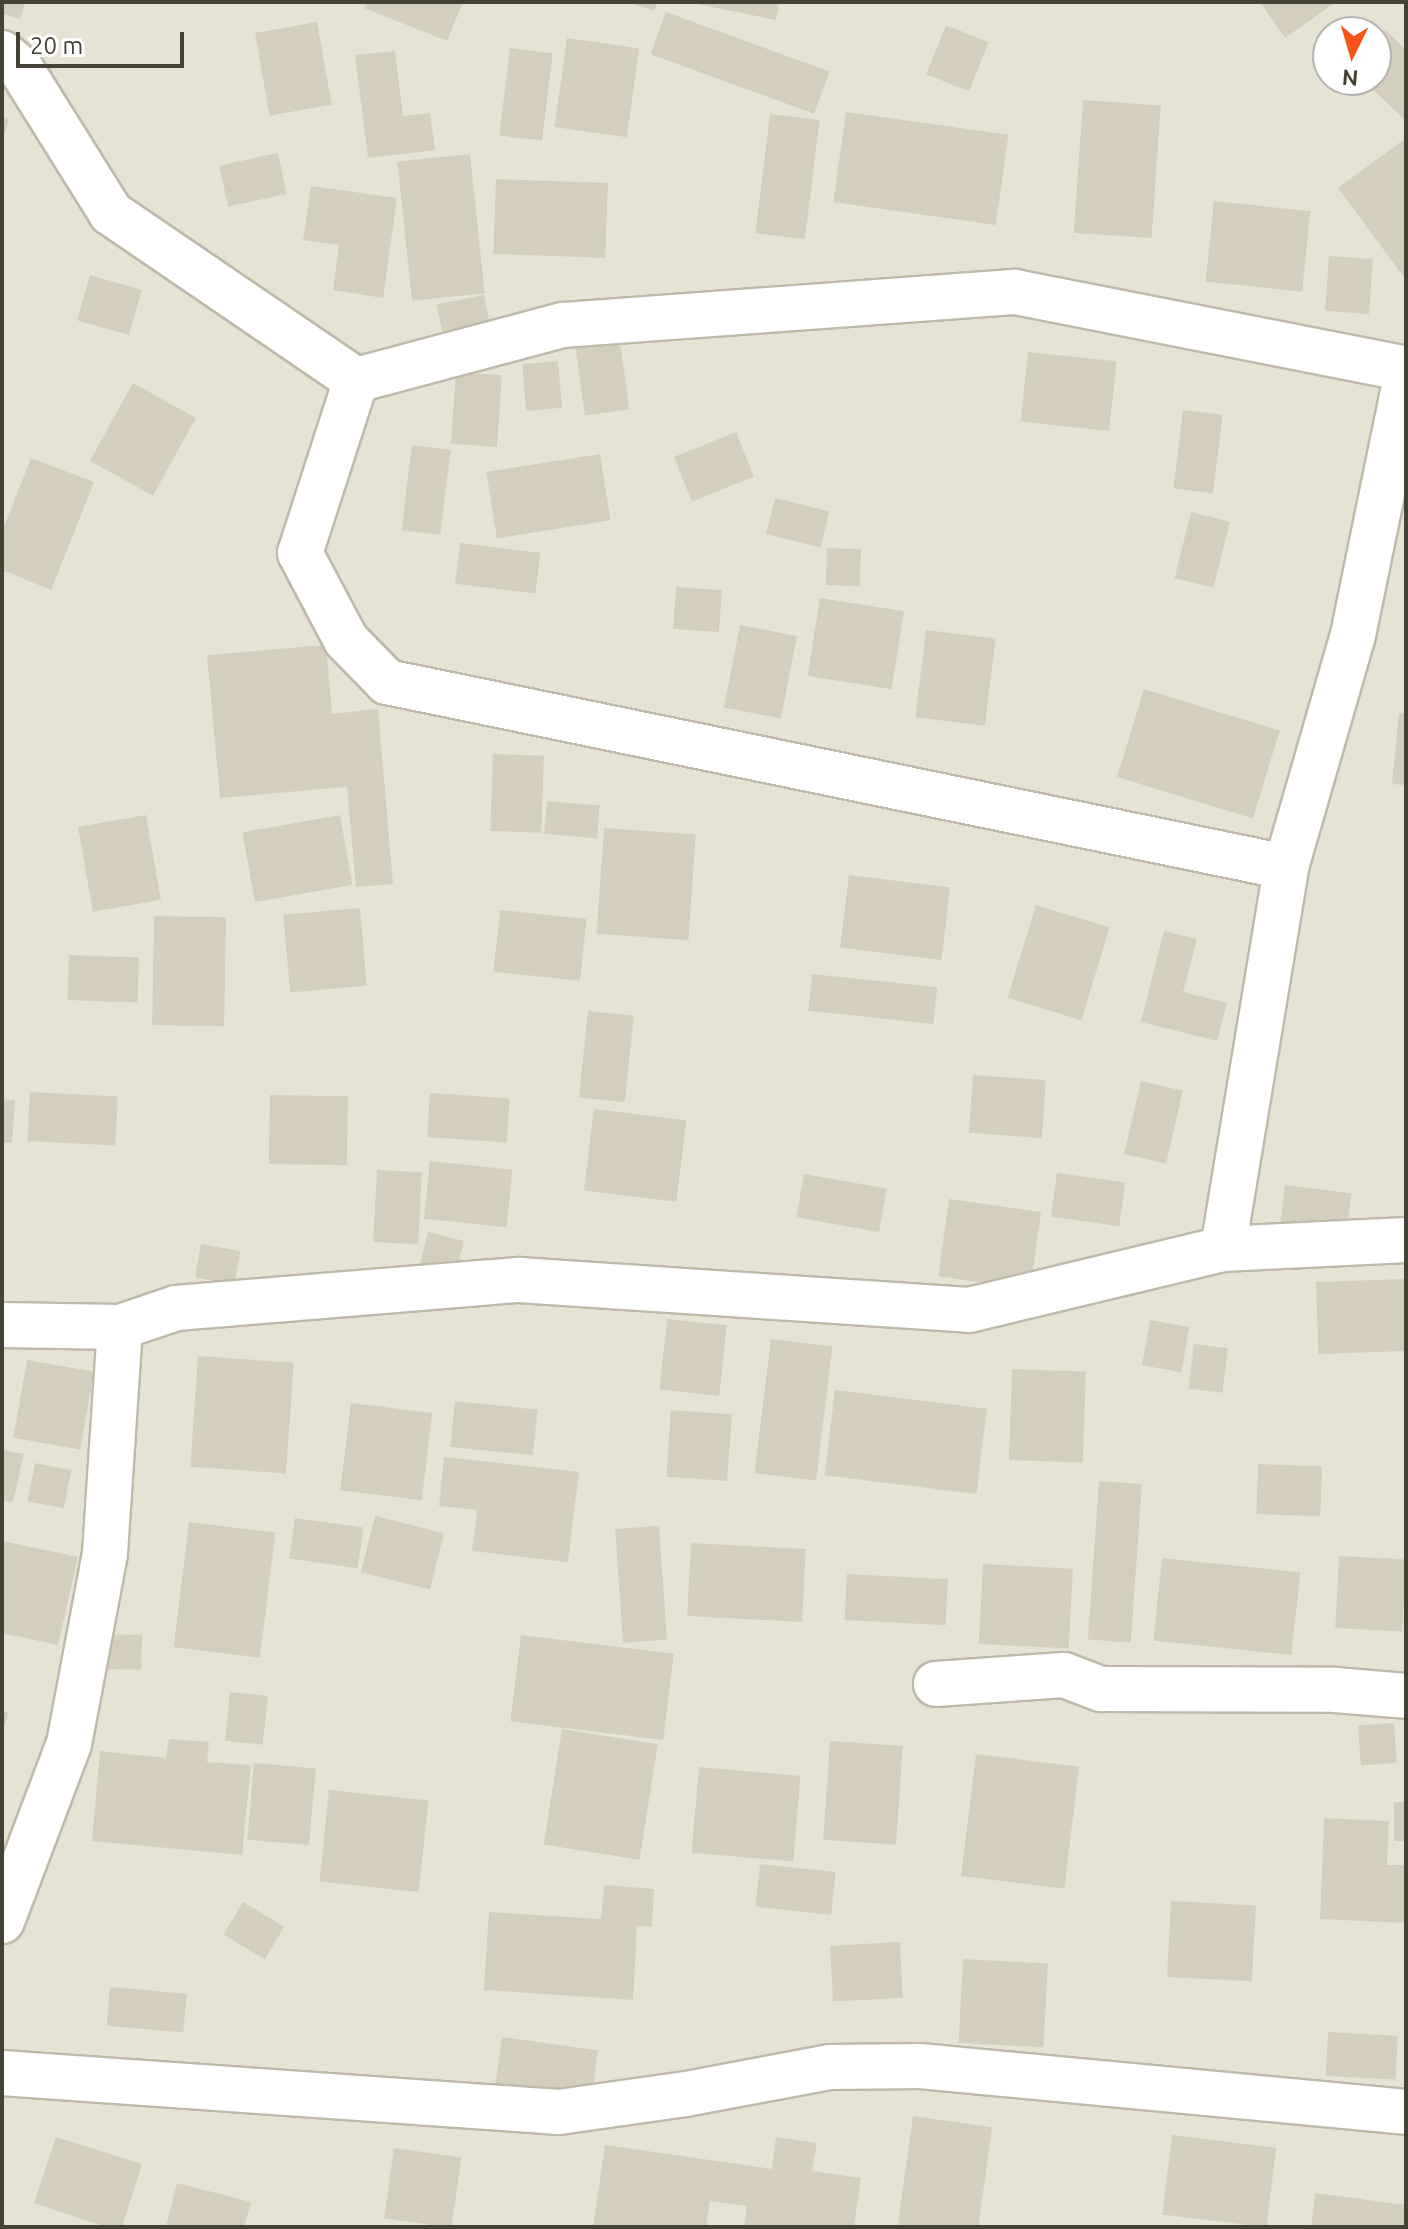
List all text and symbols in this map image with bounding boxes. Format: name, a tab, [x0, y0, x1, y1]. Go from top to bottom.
scale bar	[20, 16, 188, 66]
north arrow	[1312, 16, 1392, 96]
text: 20 m	[30, 32, 83, 59]
text: N	[1341, 65, 1359, 92]

